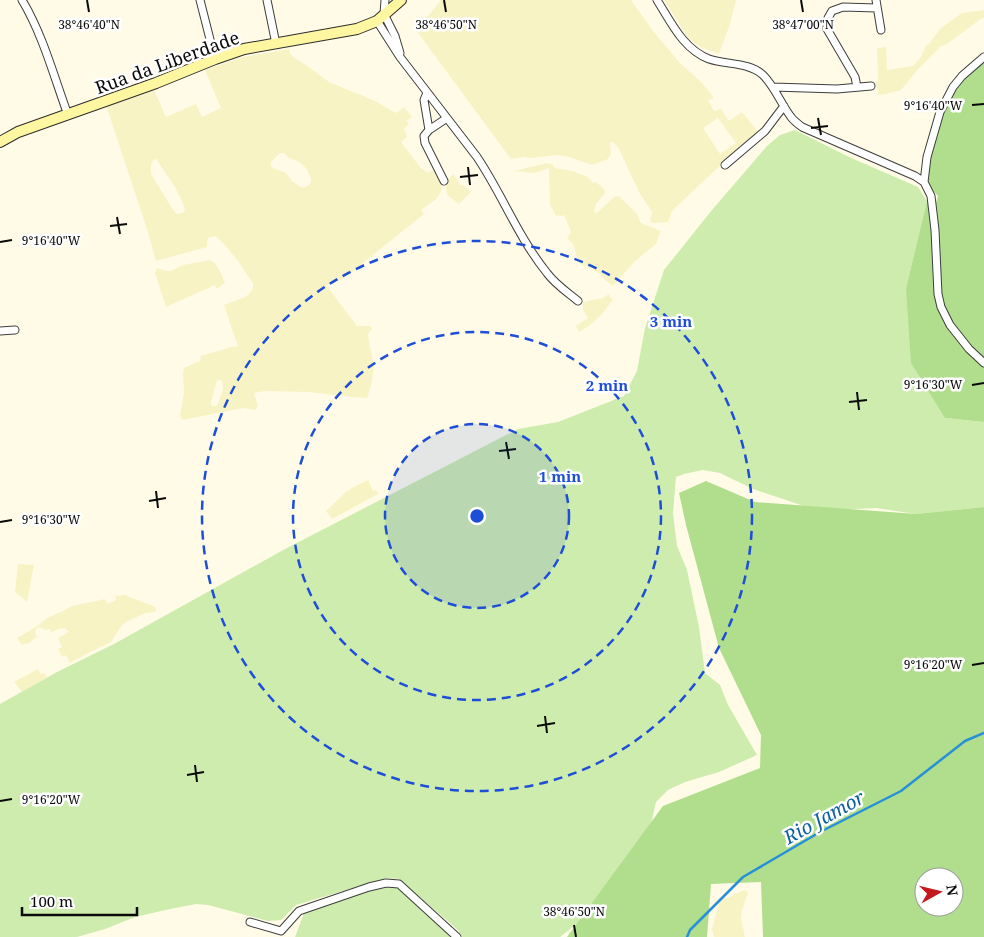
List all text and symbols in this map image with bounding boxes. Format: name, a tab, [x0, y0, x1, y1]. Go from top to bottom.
text: 38°46'40"N	[58, 16, 120, 33]
text: 38°46'50"N	[415, 16, 477, 33]
text: 38°47'00"N	[772, 16, 834, 33]
street label: Rua da Liberdade	[92, 25, 242, 99]
text: 9°16'40"W	[904, 97, 963, 114]
text: 9°16'40"W	[22, 232, 81, 249]
text: 3 min	[650, 311, 692, 331]
text: 2 min	[586, 375, 628, 395]
text: 9°16'30"W	[904, 376, 963, 393]
text: 1 min	[539, 466, 581, 486]
centre of rings	[468, 507, 486, 525]
text: 9°16'30"W	[22, 511, 81, 528]
text: 9°16'20"W	[904, 656, 963, 673]
water label: Rio Jamor	[778, 784, 869, 850]
text: 9°16'20"W	[22, 791, 81, 808]
north arrow	[914, 867, 964, 917]
text: N	[942, 883, 963, 897]
scale bar	[22, 884, 138, 916]
text: 100 m	[30, 891, 73, 911]
text: 38°46'50"N	[543, 903, 605, 920]

